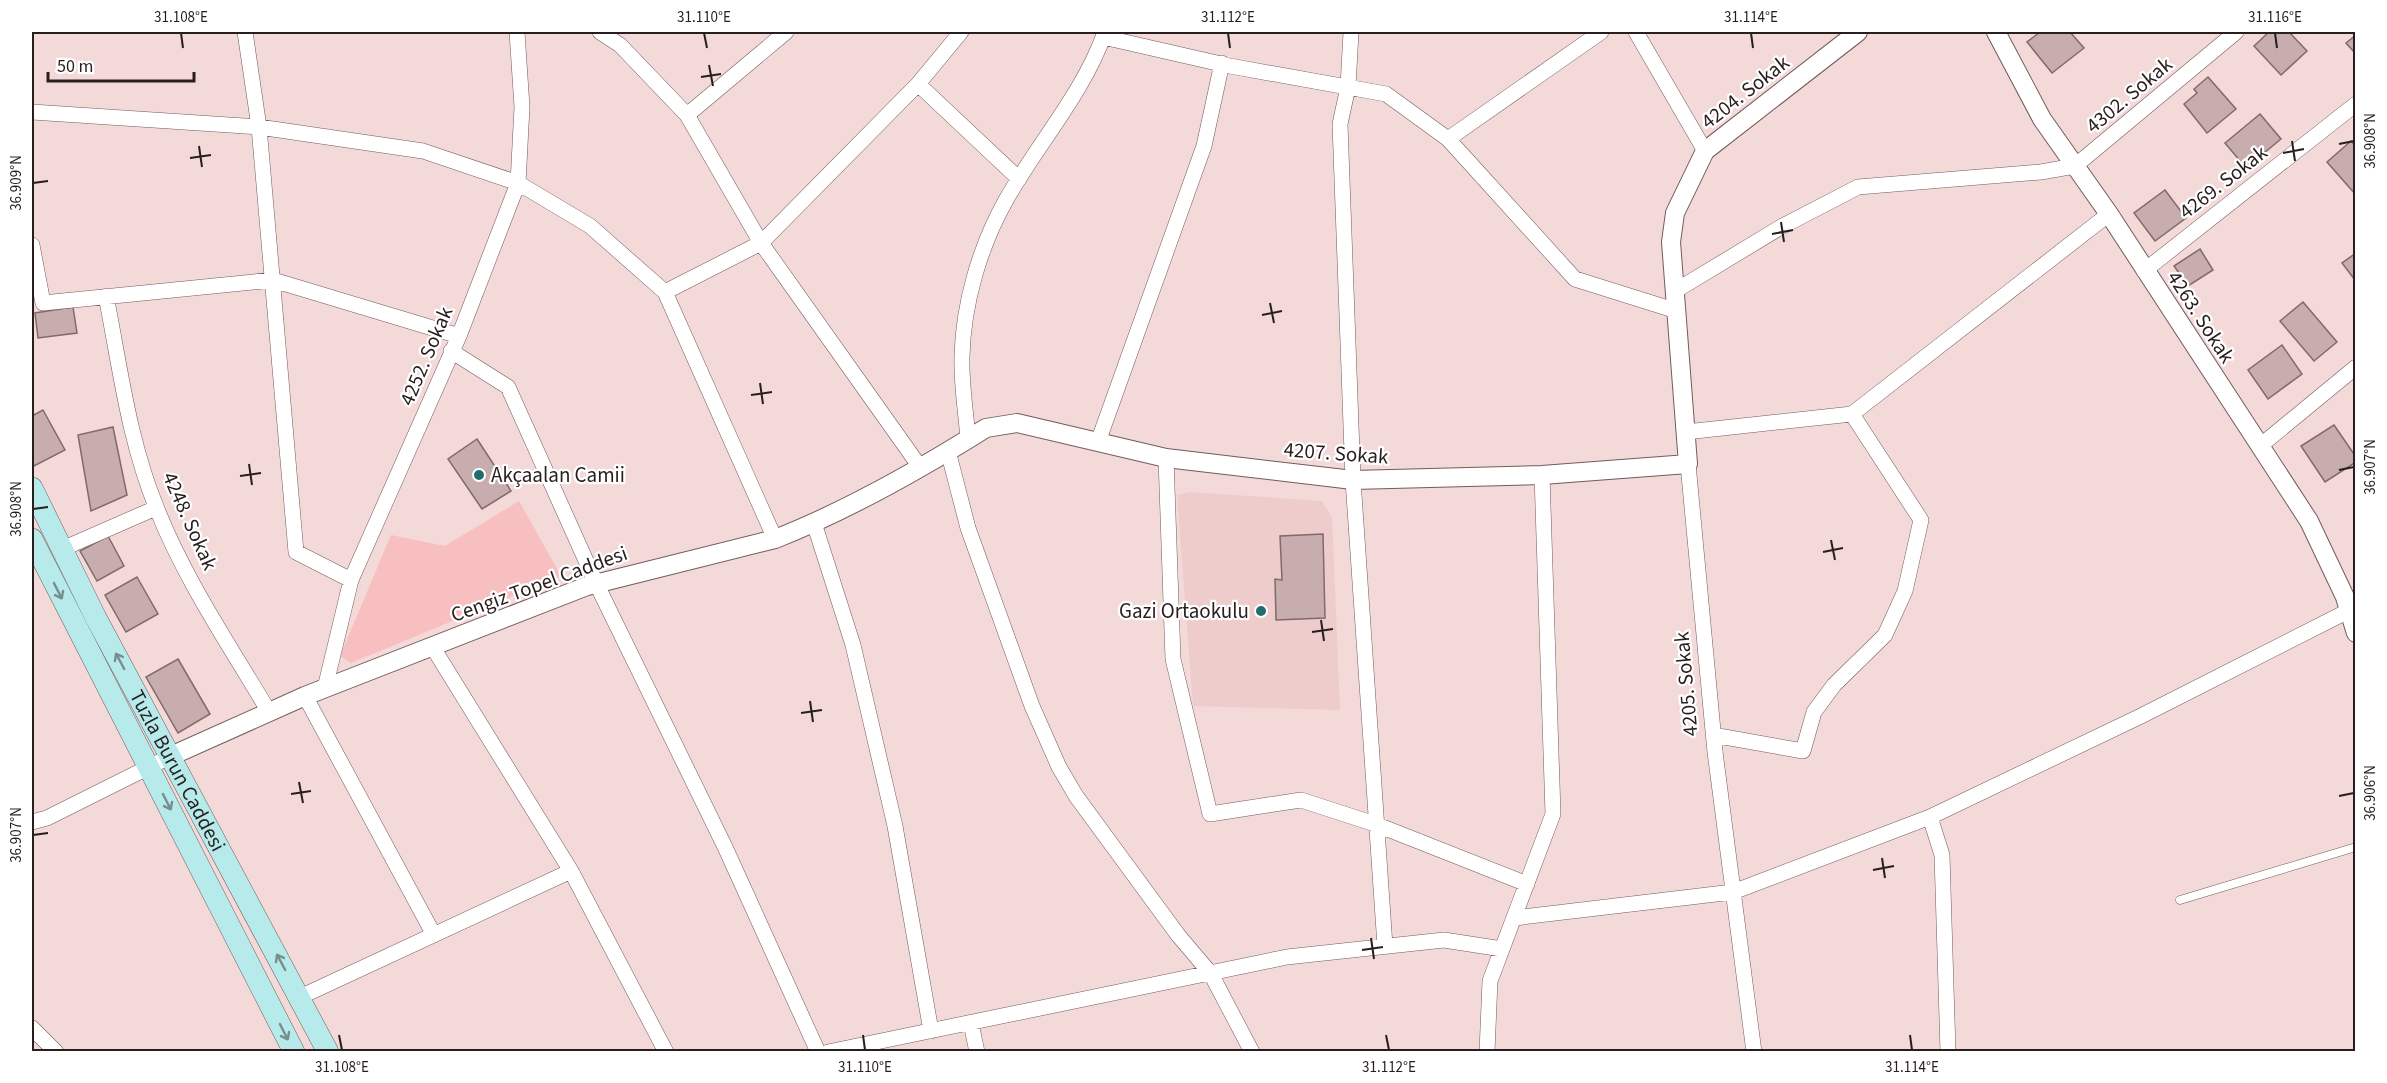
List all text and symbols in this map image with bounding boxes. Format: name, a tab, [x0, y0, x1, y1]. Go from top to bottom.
text: 31.108°E	[154, 7, 208, 28]
text: 31.110°E	[677, 7, 731, 28]
text: 31.112°E	[1201, 7, 1255, 28]
text: 31.114°E	[1724, 7, 1778, 28]
text: 31.116°E	[2248, 7, 2302, 28]
scale bar	[48, 45, 194, 83]
street label: 4204. Sokak	[1694, 48, 1796, 136]
street label: 4302. Sokak	[2079, 49, 2179, 140]
text: 50 m	[57, 54, 93, 79]
text: 36.908°N	[2360, 113, 2381, 169]
street label: 4269. Sokak	[2172, 138, 2274, 226]
text: 36.909°N	[6, 155, 27, 211]
street label: 4263. Sokak	[2160, 265, 2242, 370]
street label: 4252. Sokak	[392, 301, 461, 410]
street label: 4207. Sokak	[1283, 434, 1390, 472]
text: 36.907°N	[2360, 439, 2381, 495]
place label: Akçaalan Camii	[491, 460, 625, 490]
street label: 4248. Sokak	[155, 467, 225, 576]
marker: Akçaalan Camii	[472, 468, 486, 482]
text: 36.908°N	[6, 481, 27, 537]
street label: Cengiz Topel Caddesi	[447, 538, 631, 630]
one-way arrow	[53, 582, 65, 600]
place label: Gazi Ortaokulu	[1119, 596, 1249, 626]
marker: Gazi Ortaokulu	[1254, 604, 1268, 618]
street label: 4205. Sokak	[1666, 630, 1706, 738]
one-way arrow	[114, 653, 126, 670]
street label: Tuzla Burun Caddesi	[122, 684, 233, 857]
text: 36.906°N	[2360, 765, 2381, 821]
one-way arrow	[162, 792, 173, 810]
text: 36.907°N	[6, 807, 27, 863]
one-way arrow	[275, 954, 286, 972]
one-way arrow	[279, 1022, 290, 1040]
text: 31.108°E	[315, 1057, 369, 1078]
text: 31.110°E	[838, 1057, 892, 1078]
text: 31.112°E	[1362, 1057, 1416, 1078]
text: 31.114°E	[1885, 1057, 1939, 1078]

